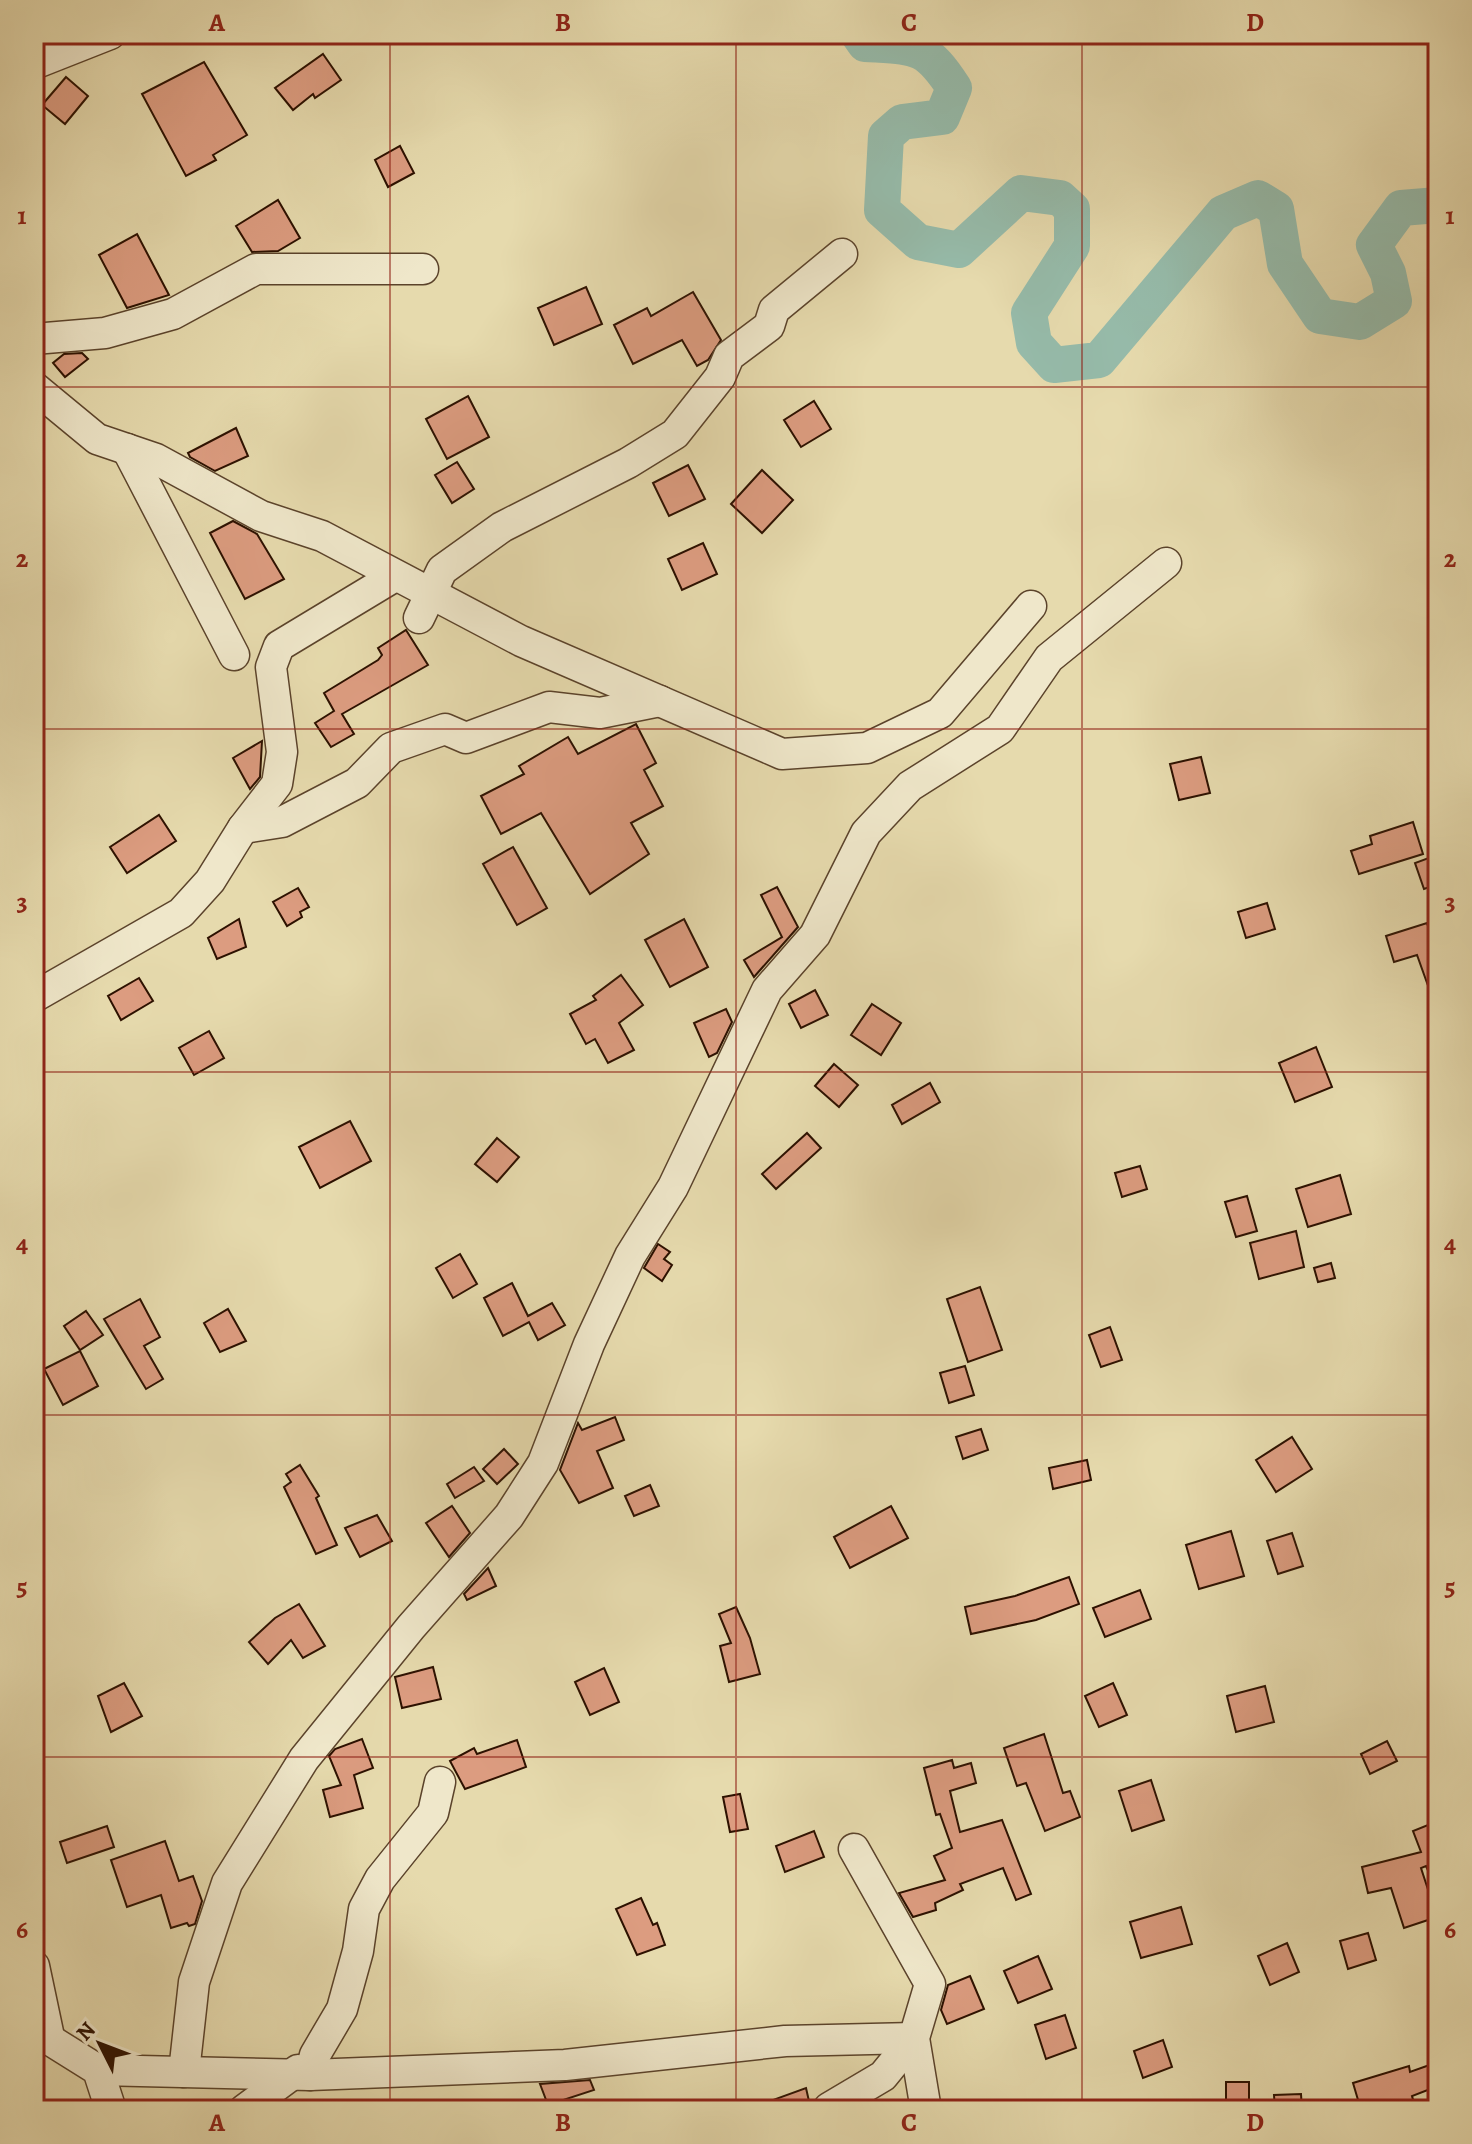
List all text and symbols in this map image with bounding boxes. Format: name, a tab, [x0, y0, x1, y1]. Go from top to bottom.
text: A	[208, 5, 226, 40]
text: B	[555, 5, 571, 40]
text: C	[901, 5, 917, 40]
text: D	[1246, 5, 1264, 40]
text: 1	[17, 198, 27, 233]
text: 1	[1445, 198, 1455, 233]
text: 2	[16, 541, 29, 576]
text: 2	[1444, 541, 1457, 576]
text: 3	[16, 884, 28, 919]
text: 3	[1444, 884, 1456, 919]
text: 4	[16, 1226, 28, 1261]
text: 4	[1444, 1226, 1456, 1261]
text: 5	[16, 1569, 28, 1604]
text: 5	[1444, 1569, 1456, 1604]
text: 6	[16, 1912, 28, 1947]
text: 6	[1444, 1912, 1456, 1947]
north arrow	[60, 2004, 140, 2084]
text: N	[69, 2015, 102, 2047]
text: A	[208, 2105, 226, 2140]
text: B	[555, 2105, 571, 2140]
text: C	[901, 2105, 917, 2140]
text: D	[1246, 2105, 1264, 2140]

